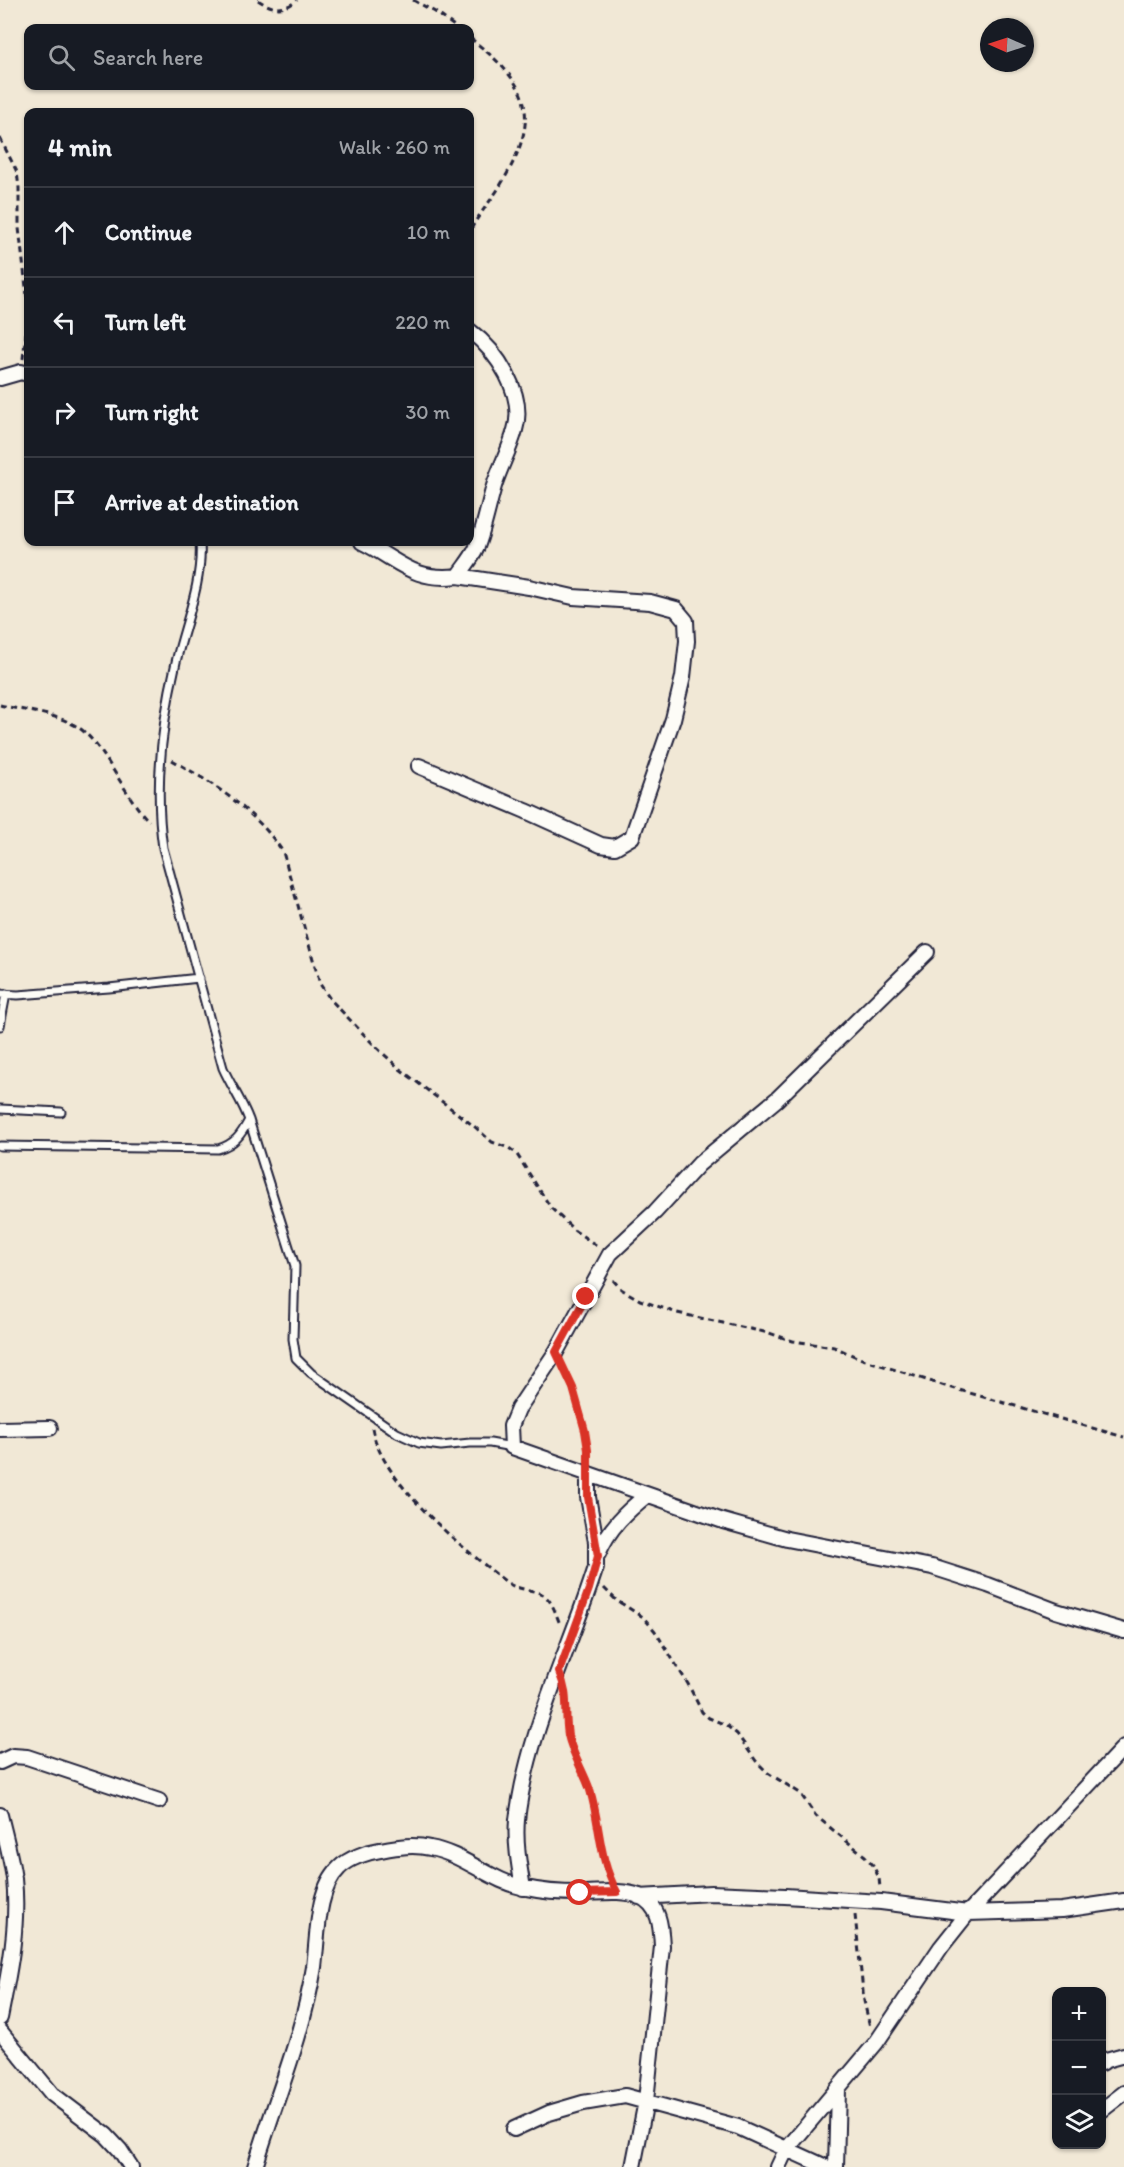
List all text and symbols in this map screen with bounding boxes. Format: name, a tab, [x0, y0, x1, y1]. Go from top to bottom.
north arrow	[980, 18, 1034, 72]
search box	[24, 24, 474, 90]
icon: search	[45, 41, 78, 74]
text: Search here	[93, 44, 203, 71]
text: 4 min	[48, 131, 112, 163]
text: Walk · 260 m	[339, 135, 450, 159]
icon: ahead	[48, 216, 81, 249]
text: Continue	[105, 219, 192, 246]
text: 10 m	[407, 220, 450, 244]
icon: left	[48, 306, 81, 339]
text: Turn left	[105, 309, 186, 336]
text: 220 m	[395, 310, 450, 334]
icon: right	[48, 396, 81, 429]
text: Turn right	[105, 399, 199, 426]
text: 30 m	[405, 400, 450, 424]
icon: arrive	[48, 486, 81, 519]
text: Arrive at destination	[105, 489, 299, 516]
route end	[572, 1283, 598, 1309]
route start	[566, 1879, 592, 1905]
map controls	[1052, 1987, 1106, 2149]
button: +	[1052, 1987, 1106, 2041]
button: −	[1052, 2041, 1106, 2095]
button: layers	[1052, 2095, 1106, 2149]

